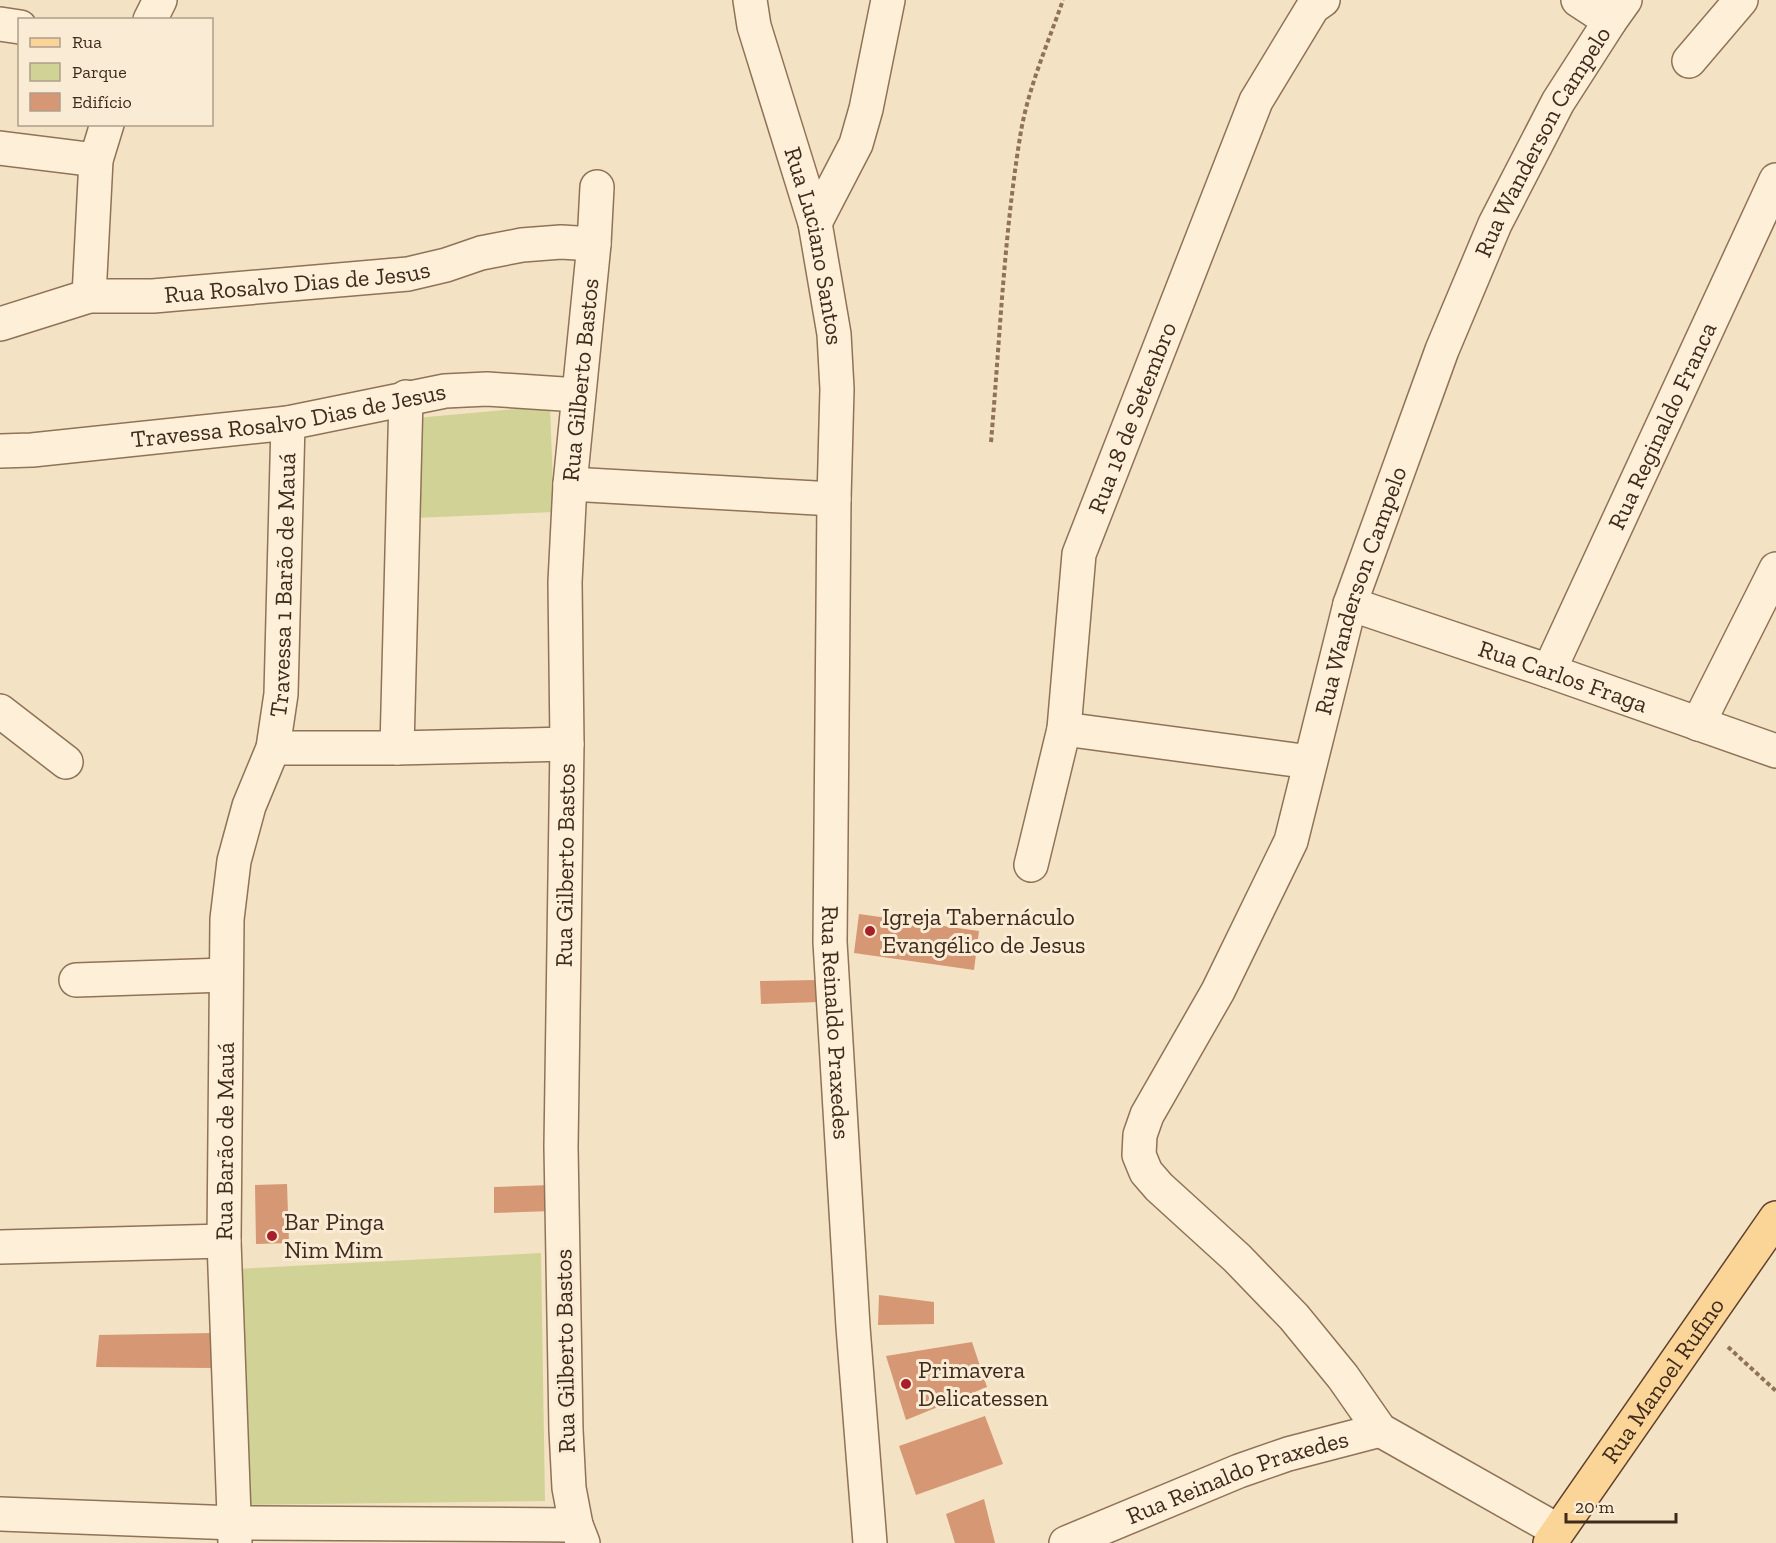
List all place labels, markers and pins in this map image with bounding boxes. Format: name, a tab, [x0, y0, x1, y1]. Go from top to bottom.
place label: Igreja Tabernáculo Evangélico de Jesus	[882, 902, 1086, 959]
marker: Igreja Tabernáculo Evangélico de Jesus	[863, 924, 877, 938]
place label: Bar Pinga Nim Mim	[284, 1207, 385, 1264]
marker: Bar Pinga Nim Mim	[265, 1229, 279, 1243]
place label: Primavera Delicatessen	[918, 1355, 1048, 1412]
marker: Primavera Delicatessen	[899, 1377, 913, 1391]

